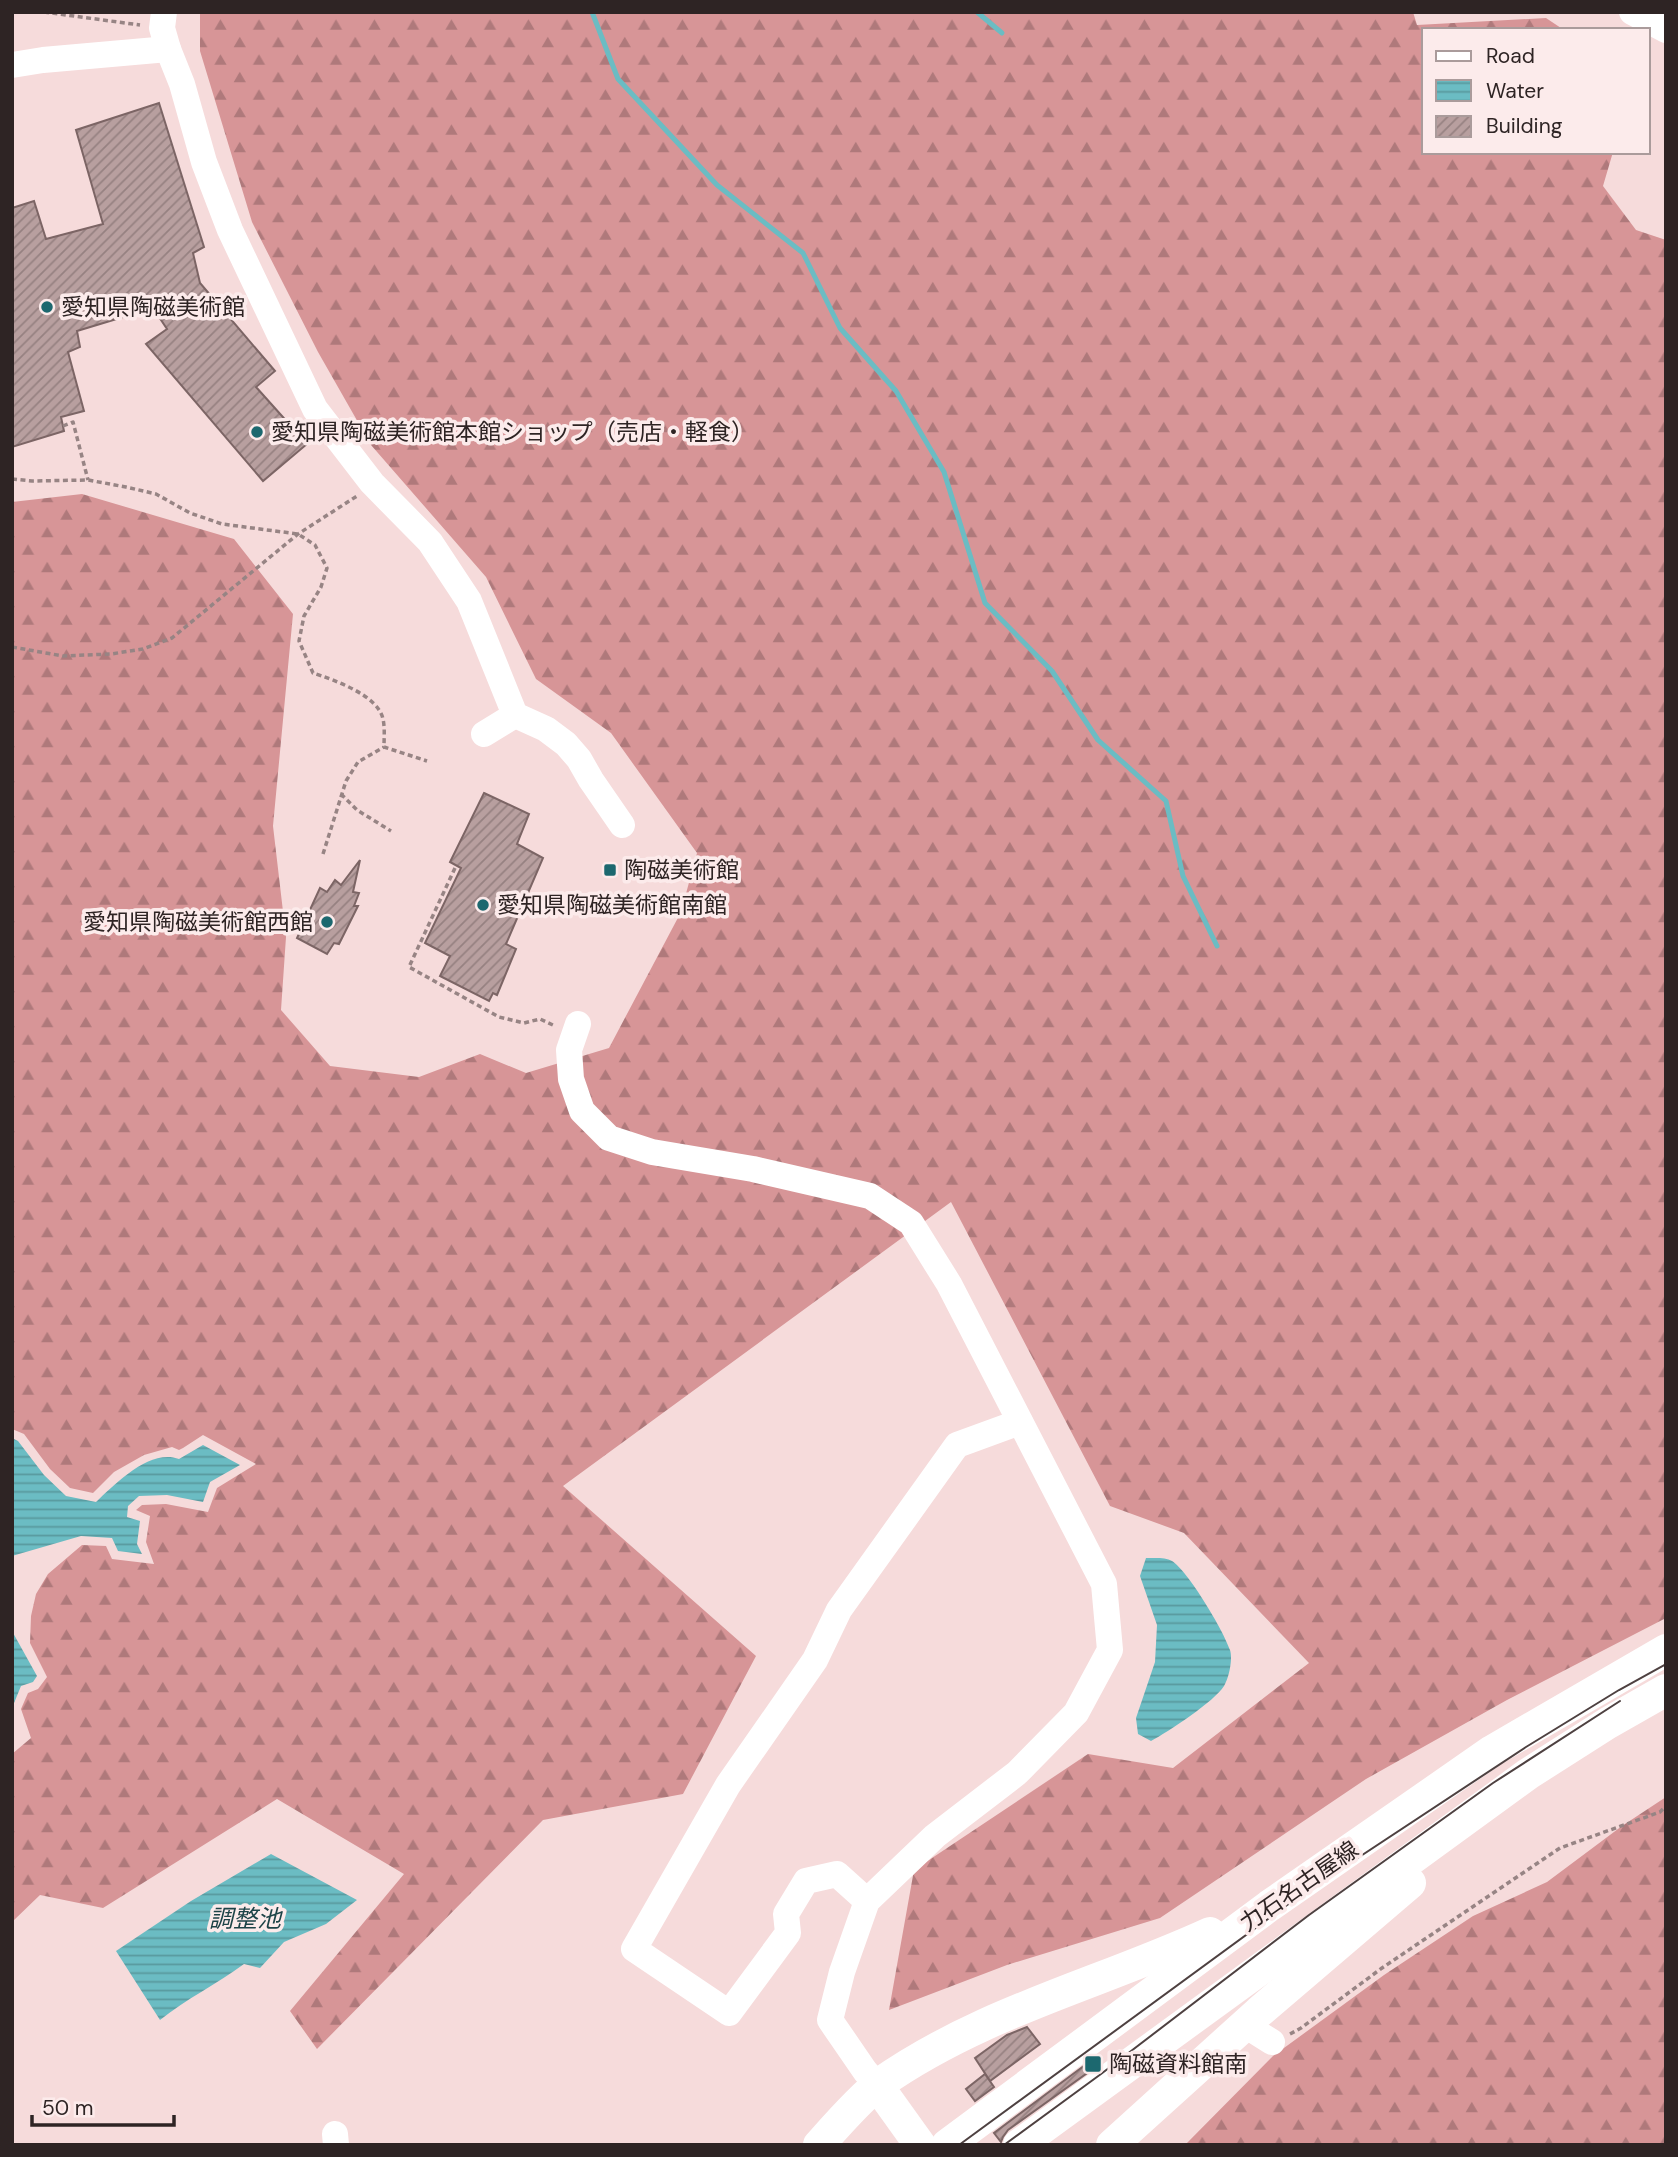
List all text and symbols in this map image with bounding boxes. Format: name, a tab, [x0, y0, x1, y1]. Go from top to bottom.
legend	[1422, 28, 1650, 154]
text: Road	[1486, 42, 1535, 70]
text: Water	[1486, 77, 1544, 105]
text: Building	[1486, 112, 1563, 140]
place label: 愛知県陶磁美術館	[61, 292, 245, 322]
marker: 愛知県陶磁美術館	[39, 299, 55, 315]
place label: 愛知県陶磁美術館本館ショップ（売店・軽食）	[271, 417, 754, 447]
marker: 愛知県陶磁美術館本館ショップ（売店・軽食）	[249, 424, 265, 440]
place label: 陶磁美術館	[624, 855, 739, 885]
marker: 陶磁美術館	[602, 862, 618, 878]
place label: 愛知県陶磁美術館南館	[497, 890, 727, 920]
marker: 愛知県陶磁美術館南館	[475, 897, 491, 913]
place label: 愛知県陶磁美術館西館	[83, 907, 313, 937]
marker: 愛知県陶磁美術館西館	[319, 914, 335, 930]
street label: 力石名古屋線	[1234, 1834, 1364, 1938]
water label: 調整池	[209, 1903, 283, 1934]
place label: 陶磁資料館南	[1109, 2049, 1247, 2079]
marker: 陶磁資料館南	[1083, 2054, 1103, 2074]
scale bar	[32, 2084, 173, 2128]
text: 50 m	[42, 2094, 93, 2122]

